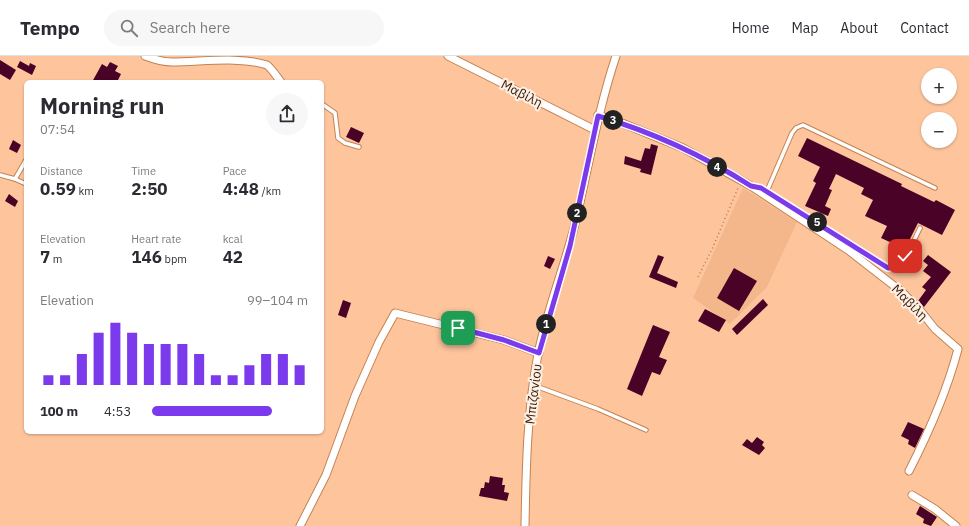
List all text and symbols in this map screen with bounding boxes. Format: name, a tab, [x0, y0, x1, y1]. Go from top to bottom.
search box	[104, 10, 384, 46]
text: Tempo	[20, 16, 80, 40]
icon: search	[118, 17, 140, 39]
text: Search here	[150, 18, 230, 37]
text: Home	[732, 19, 769, 37]
text: Map	[791, 19, 818, 37]
text: About	[840, 19, 878, 37]
text: Contact	[900, 19, 949, 37]
map controls	[921, 68, 957, 148]
button: +	[921, 68, 957, 104]
street label: Μαβίλη	[498, 76, 545, 111]
text: Morning run	[40, 91, 164, 120]
button: share	[266, 93, 308, 135]
pin: 3	[603, 110, 623, 130]
button: −	[921, 112, 957, 148]
text: 3	[610, 113, 616, 127]
text: 07:54	[40, 121, 75, 138]
pin: 4	[707, 157, 727, 177]
text: 4	[714, 160, 720, 174]
text: Distance	[40, 164, 83, 178]
text: Time	[131, 164, 156, 178]
text: Pace	[223, 164, 247, 178]
text: 0.59	[40, 178, 76, 200]
text: 2:50	[131, 178, 168, 200]
text: 4:48	[223, 178, 259, 200]
text: km	[76, 184, 94, 198]
text: /km	[259, 184, 281, 198]
pin: 2	[567, 203, 587, 223]
text: 2	[574, 206, 580, 220]
pin: 5	[807, 212, 827, 232]
text: 5	[814, 215, 820, 229]
text: Elevation	[40, 232, 86, 246]
text: Heart rate	[131, 232, 181, 246]
text: kcal	[223, 232, 243, 246]
pin	[888, 239, 922, 273]
icon: check	[894, 245, 916, 267]
text: 7	[40, 246, 50, 268]
text: 146	[131, 246, 162, 268]
text: 42	[223, 246, 243, 268]
text: m	[50, 252, 62, 266]
text: bpm	[162, 252, 187, 266]
street label: Μαβίλη	[888, 281, 931, 324]
text: Elevation	[40, 292, 94, 309]
text: 99–104 m	[247, 292, 308, 309]
pin	[441, 311, 475, 345]
pin: 1	[536, 314, 556, 334]
icon: arrive	[447, 317, 469, 339]
text: 1	[543, 317, 549, 331]
street label: Μπιζανίου	[521, 363, 546, 425]
text: 100 m	[40, 403, 78, 420]
text: 4:53	[104, 403, 131, 420]

